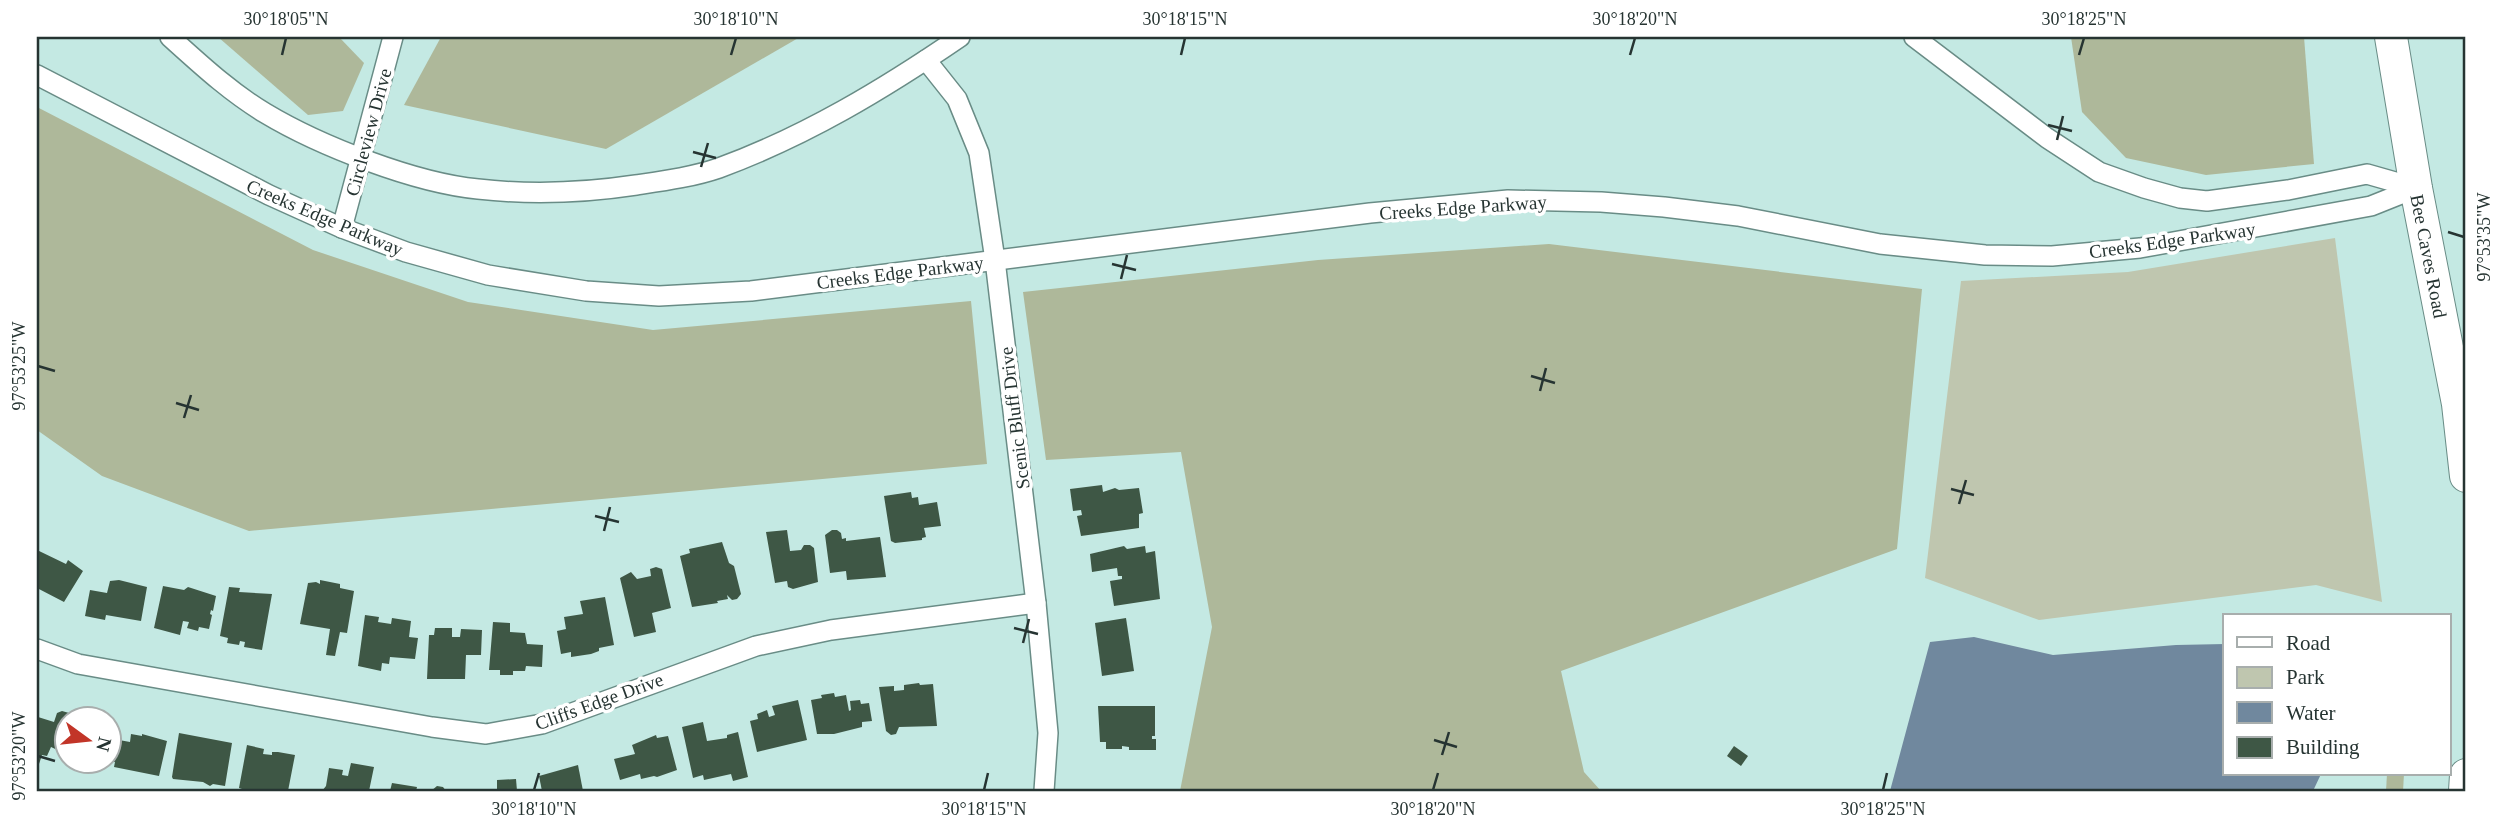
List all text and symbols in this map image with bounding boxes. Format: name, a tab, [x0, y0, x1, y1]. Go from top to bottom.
text: 30°18'05"N	[244, 9, 328, 29]
text: 30°18'10"N	[694, 9, 778, 29]
text: 30°18'15"N	[1143, 9, 1227, 29]
text: 30°18'20"N	[1593, 9, 1677, 29]
text: 30°18'25"N	[2042, 9, 2126, 29]
street label: Circleview Drive	[341, 66, 396, 198]
street label: Creeks Edge Parkway	[243, 175, 407, 260]
street label: Creeks Edge Parkway	[1379, 191, 1548, 224]
street label: Bee Caves Road	[2406, 192, 2451, 320]
text: 97°53'35"W	[2474, 193, 2494, 281]
street label: Creeks Edge Parkway	[2088, 218, 2257, 263]
street label: Creeks Edge Parkway	[816, 252, 985, 293]
text: 97°53'25"W	[9, 322, 29, 410]
street label: Scenic Bluff Drive	[995, 346, 1034, 490]
legend	[2223, 614, 2450, 776]
text: Road	[2286, 631, 2331, 655]
text: Park	[2286, 665, 2325, 689]
street label: Cliffs Edge Drive	[532, 669, 666, 734]
text: Water	[2286, 701, 2336, 725]
north arrow	[52, 706, 122, 776]
text: 97°53'20"W	[9, 712, 29, 800]
text: N	[92, 735, 116, 754]
text: Building	[2286, 735, 2360, 759]
text: 30°18'10"N	[492, 799, 576, 819]
text: 30°18'15"N	[942, 799, 1026, 819]
text: 30°18'20"N	[1391, 799, 1475, 819]
text: 30°18'25"N	[1841, 799, 1925, 819]

